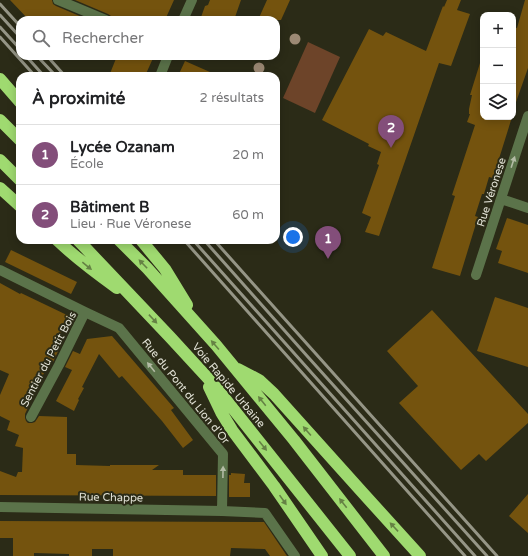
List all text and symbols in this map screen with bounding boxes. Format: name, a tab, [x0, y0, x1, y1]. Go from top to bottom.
map controls	[480, 12, 516, 120]
button: +	[480, 12, 516, 48]
search box	[16, 16, 280, 60]
icon: search	[30, 27, 52, 49]
text: Rechercher	[62, 29, 144, 47]
button: −	[480, 48, 516, 84]
button: layers	[480, 84, 516, 120]
text: À proximité	[32, 88, 125, 109]
text: 2 résultats	[200, 90, 264, 106]
pin: 2	[378, 115, 404, 148]
text: Lycée Ozanam	[70, 138, 175, 156]
text: 1	[41, 147, 49, 163]
text: 20 m	[232, 147, 264, 163]
one-way arrow	[510, 155, 516, 167]
text: École	[70, 156, 104, 172]
street label: Rue Véronese	[474, 156, 509, 228]
text: Bâtiment B	[70, 198, 149, 216]
text: 2	[41, 207, 49, 223]
text: 60 m	[232, 207, 264, 223]
text: Lieu · Rue Véronese	[70, 216, 191, 232]
pin: 1	[315, 226, 341, 259]
your location	[283, 227, 303, 247]
one-way arrow	[138, 259, 148, 269]
one-way arrow	[81, 261, 92, 270]
street label: Sentier du Petit Bois	[18, 309, 79, 409]
one-way arrow	[149, 314, 158, 324]
street label: Rue du Pont du Lion d'Or	[139, 336, 233, 447]
street label: Voie Rapide Urbaine	[189, 340, 268, 430]
one-way arrow	[211, 340, 220, 350]
one-way arrow	[147, 362, 156, 373]
one-way arrow	[258, 396, 267, 407]
one-way arrow	[302, 425, 311, 436]
one-way arrow	[259, 441, 267, 452]
one-way arrow	[219, 466, 226, 478]
street label: Rue Chappe	[79, 490, 143, 505]
one-way arrow	[279, 495, 287, 505]
one-way arrow	[339, 498, 347, 509]
one-way arrow	[389, 522, 399, 532]

